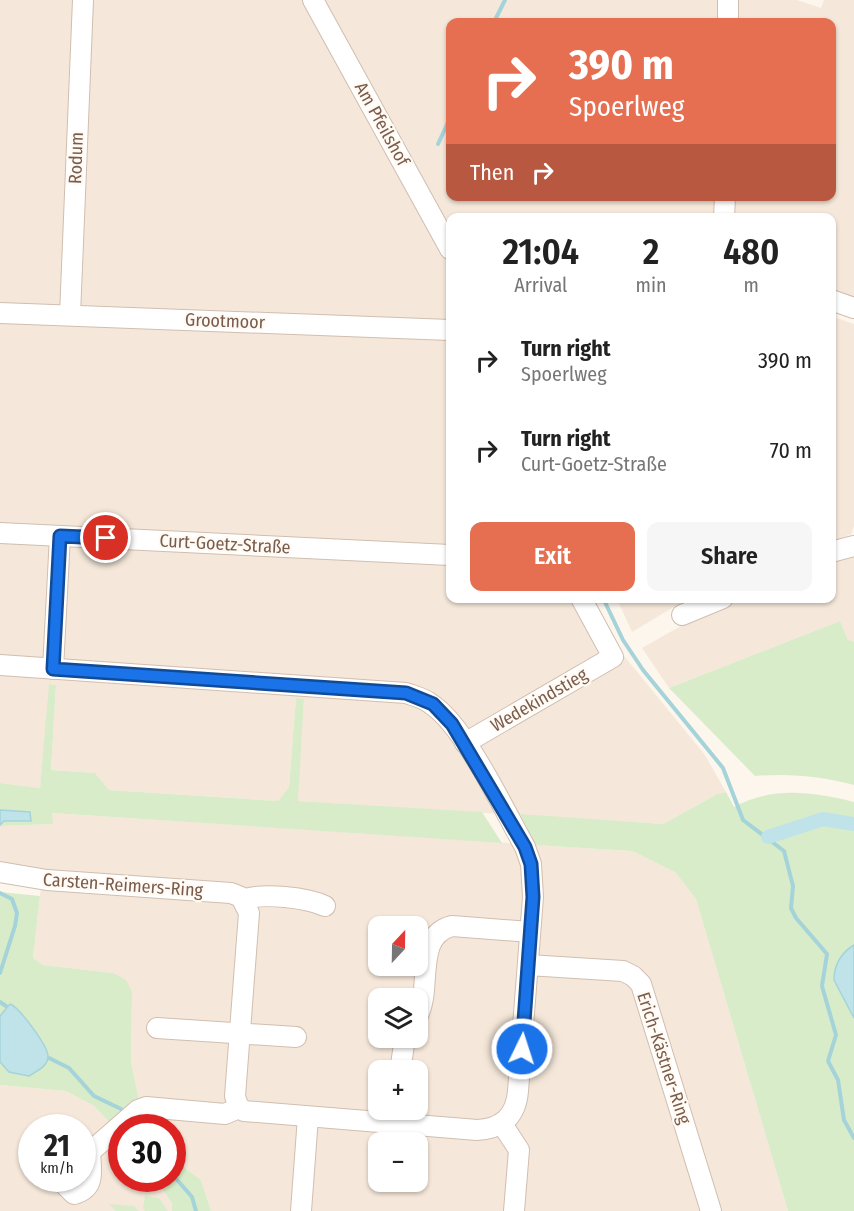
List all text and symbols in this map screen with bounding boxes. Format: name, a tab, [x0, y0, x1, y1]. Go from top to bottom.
text: 390 m	[569, 40, 674, 90]
icon: right	[470, 42, 548, 120]
street label: Am Pfeilshof	[350, 78, 415, 171]
text: Spoerlweg	[569, 91, 685, 123]
street label: Rodum	[64, 132, 88, 184]
icon: right	[526, 156, 559, 189]
text: Then	[470, 159, 514, 186]
text: 21:04	[502, 230, 579, 274]
text: 2	[643, 230, 659, 274]
text: 480	[723, 230, 779, 274]
text: Arrival	[514, 273, 567, 297]
text: min	[636, 273, 667, 297]
text: m	[744, 273, 759, 297]
street label: Grootmoor	[185, 309, 266, 333]
text: Turn right	[521, 335, 610, 362]
icon: right	[470, 344, 503, 377]
text: 390 m	[758, 347, 812, 374]
text: Spoerlweg	[521, 362, 607, 386]
text: Turn right	[521, 425, 610, 452]
icon: right	[470, 434, 503, 467]
text: 70 m	[770, 437, 812, 464]
text: Curt-Goetz-Straße	[521, 452, 667, 476]
pin	[80, 512, 131, 563]
icon: arrive	[89, 521, 122, 554]
button: Exit	[470, 522, 635, 591]
button: Share	[647, 522, 812, 591]
street label: Curt-Goetz-Straße	[159, 530, 291, 558]
street label: Wedekindstieg	[487, 663, 592, 737]
street label: Carsten-Reimers-Ring	[42, 868, 204, 902]
north arrow	[368, 916, 428, 976]
map controls	[368, 916, 428, 1192]
button: layers	[368, 988, 428, 1048]
street label: Erich-Kästner-Ring	[632, 989, 696, 1127]
position arrow	[490, 1017, 554, 1081]
button: +	[368, 1060, 428, 1120]
speed limit sign: 30	[108, 1114, 186, 1192]
text: 21	[44, 1128, 70, 1164]
button: −	[368, 1132, 428, 1192]
text: km/h	[40, 1159, 74, 1177]

